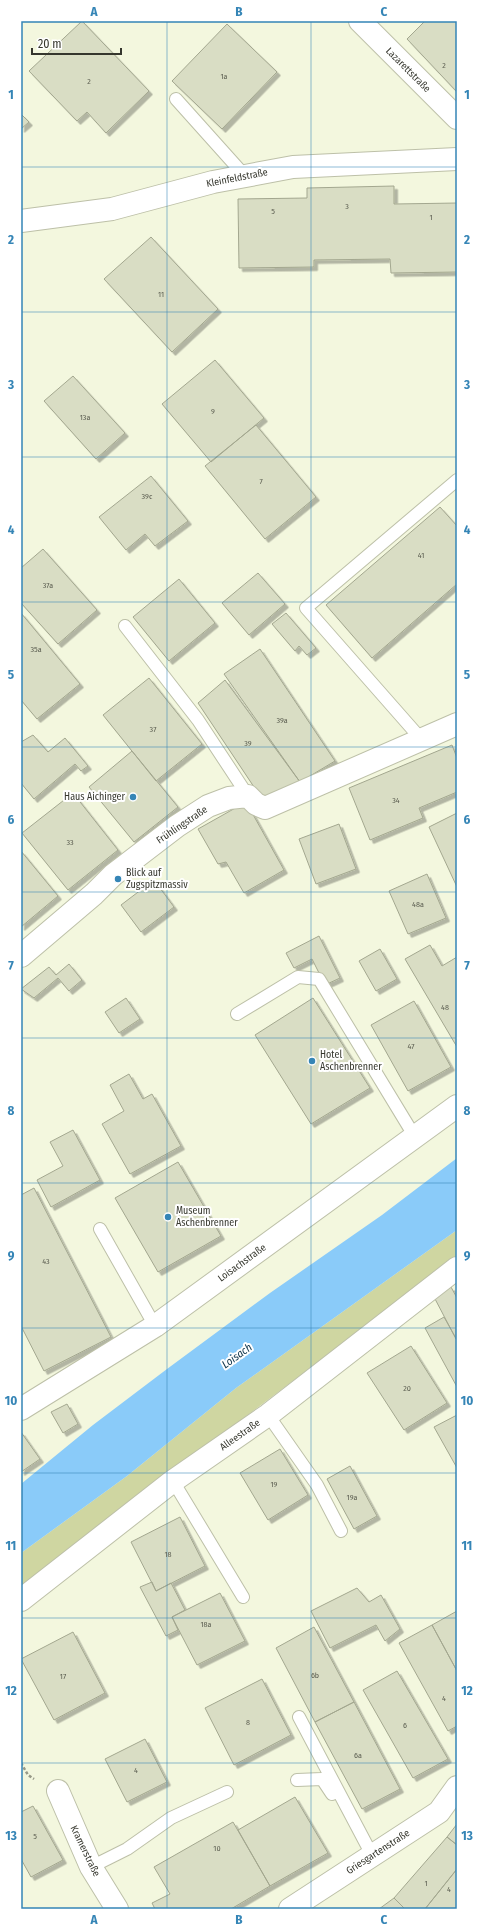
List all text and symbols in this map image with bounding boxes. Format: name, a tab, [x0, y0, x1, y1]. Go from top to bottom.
text: A	[89, 4, 98, 19]
text: B	[235, 4, 243, 19]
text: C	[381, 4, 388, 19]
scale bar	[32, 30, 121, 56]
text: 20 m	[38, 37, 62, 51]
street label: Lazarettstraße	[383, 45, 433, 95]
house number: 2	[442, 61, 446, 70]
house number: 1a	[220, 72, 228, 81]
house number: 2	[87, 77, 91, 86]
text: 1	[8, 87, 14, 102]
text: 1	[464, 87, 470, 102]
street label: Kleinfeldstraße	[205, 166, 269, 190]
house number: 3	[345, 202, 349, 211]
house number: 5	[271, 207, 275, 216]
house number: 1	[429, 213, 433, 222]
text: 2	[7, 232, 14, 247]
text: 2	[463, 232, 470, 247]
house number: 11	[158, 290, 164, 299]
text: 3	[7, 377, 14, 392]
text: 3	[463, 377, 470, 392]
house number: 9	[211, 407, 215, 416]
house number: 13a	[80, 413, 90, 422]
house number: 7	[259, 477, 263, 486]
house number: 39c	[142, 492, 153, 501]
text: 4	[8, 522, 15, 537]
text: 4	[464, 522, 471, 537]
house number: 41	[418, 551, 424, 560]
house number: 37a	[43, 581, 53, 590]
house number: 35a	[30, 645, 42, 654]
text: 5	[8, 667, 14, 682]
text: 5	[464, 667, 470, 682]
house number: 39a	[276, 716, 288, 725]
house number: 37	[150, 725, 157, 734]
house number: 39	[244, 739, 252, 748]
place label: Haus Aichinger	[64, 791, 126, 803]
marker: Haus Aichinger	[128, 792, 138, 802]
house number: 34	[392, 796, 400, 805]
street label: Frühlingstraße	[154, 804, 210, 846]
text: 6	[8, 812, 15, 827]
text: 6	[464, 812, 471, 827]
house number: 33	[66, 838, 74, 847]
place label: Blick auf Zugspitzmassiv	[126, 867, 188, 891]
marker: Blick auf Zugspitzmassiv	[113, 874, 123, 884]
house number: 48a	[412, 900, 424, 909]
text: 7	[8, 958, 14, 973]
text: 7	[464, 958, 470, 973]
house number: 48	[441, 1003, 449, 1012]
house number: 47	[408, 1042, 415, 1051]
place label: Hotel Aschenbrenner	[320, 1049, 382, 1073]
marker: Hotel Aschenbrenner	[307, 1056, 317, 1066]
text: 8	[8, 1103, 15, 1118]
text: 8	[464, 1103, 471, 1118]
place label: Museum Aschenbrenner	[176, 1205, 238, 1229]
marker: Museum Aschenbrenner	[163, 1212, 173, 1222]
street label: Loisachstraße	[216, 1241, 268, 1284]
text: 9	[8, 1248, 15, 1263]
text: 9	[464, 1248, 471, 1263]
house number: 43	[42, 1257, 50, 1266]
water label: Loisach	[219, 1341, 255, 1371]
house number: 20	[403, 1384, 411, 1393]
text: 10	[5, 1393, 17, 1408]
text: 10	[461, 1393, 473, 1408]
street label: Alleestraße	[218, 1417, 262, 1453]
house number: 19	[270, 1480, 278, 1489]
house number: 19a	[347, 1493, 357, 1502]
text: 11	[6, 1538, 16, 1553]
text: 11	[462, 1538, 472, 1553]
house number: 18	[164, 1550, 172, 1559]
house number: 18a	[200, 1620, 212, 1629]
house number: 6b	[311, 1671, 319, 1680]
house number: 17	[60, 1672, 67, 1681]
text: 12	[5, 1683, 17, 1698]
text: 12	[461, 1683, 473, 1698]
house number: 4	[442, 1694, 446, 1703]
house number: 8	[246, 1718, 250, 1727]
house number: 6	[403, 1721, 407, 1730]
house number: 6a	[354, 1751, 362, 1760]
house number: 4	[134, 1766, 138, 1775]
street label: Kramerstraße	[67, 1824, 103, 1879]
street label: Griesgartenstraße	[344, 1827, 412, 1877]
text: 13	[5, 1828, 17, 1843]
text: 13	[461, 1828, 473, 1843]
house number: 5	[33, 1832, 37, 1841]
house number: 10	[213, 1844, 221, 1853]
house number: 1	[424, 1879, 428, 1888]
house number: 4	[447, 1885, 451, 1894]
text: A	[89, 1912, 98, 1927]
text: B	[235, 1912, 243, 1927]
text: C	[381, 1912, 388, 1927]

